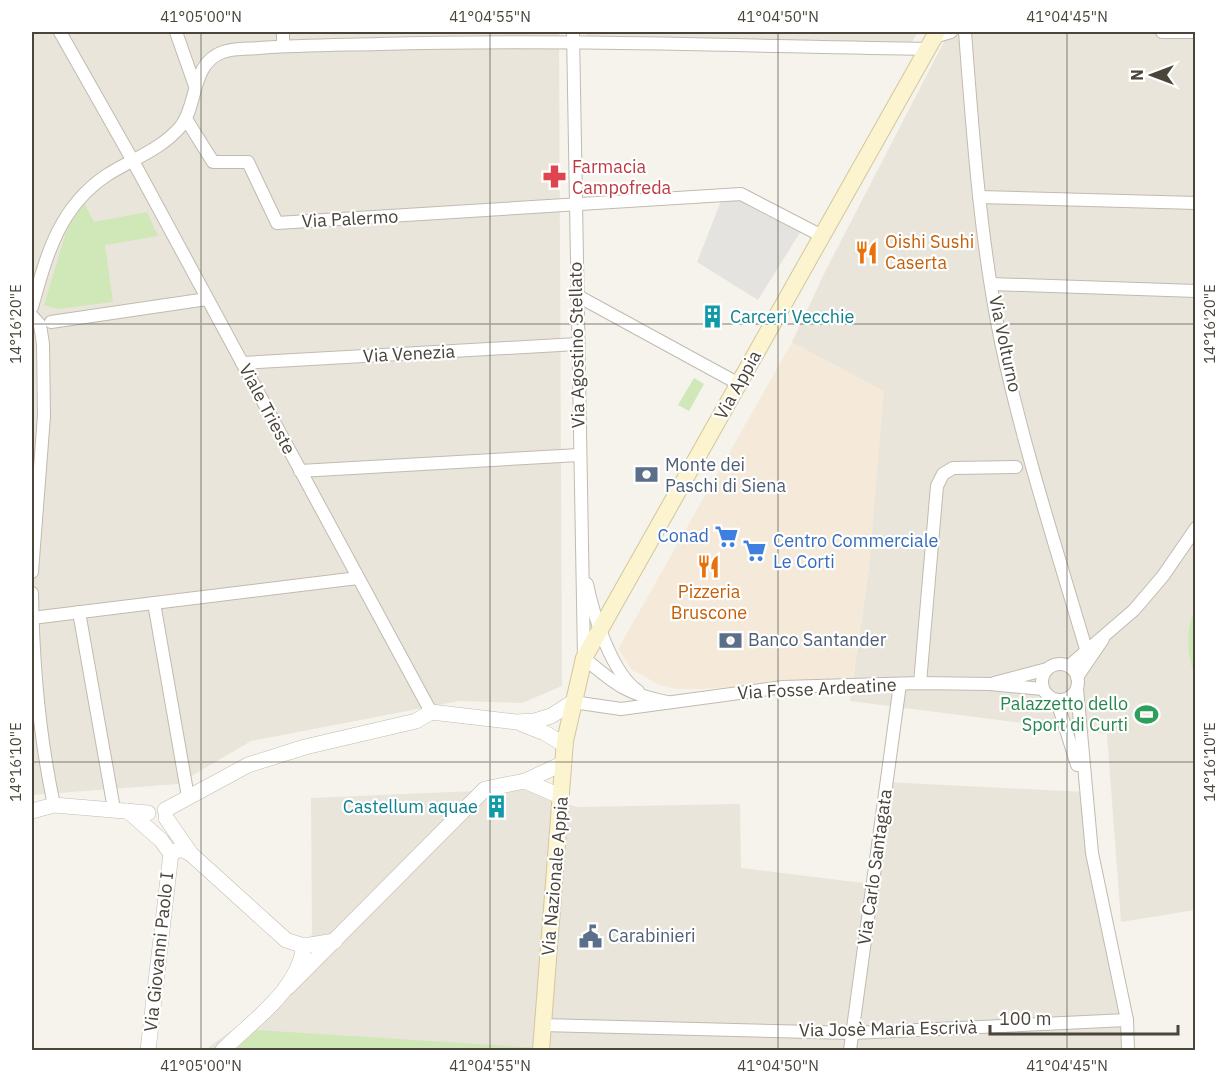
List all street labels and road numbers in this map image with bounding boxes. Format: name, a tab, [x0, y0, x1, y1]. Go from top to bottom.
street label: Via Palermo	[301, 204, 399, 233]
street label: Via Agostino Stellato	[564, 262, 589, 428]
street label: Via Volturno	[984, 294, 1027, 394]
street label: Via Venezia	[362, 340, 456, 367]
street label: Via Appia	[709, 346, 766, 424]
street label: Viale Trieste	[234, 360, 301, 458]
street label: Via Fosse Ardeatine	[737, 673, 897, 704]
street label: Via Carlo Santagata	[852, 787, 897, 946]
street label: Via Nazionale Appia	[536, 795, 573, 957]
street label: Via Giovanni Paolo I	[139, 871, 178, 1033]
street label: Via Josè Maria Escrivà	[799, 1015, 978, 1042]

